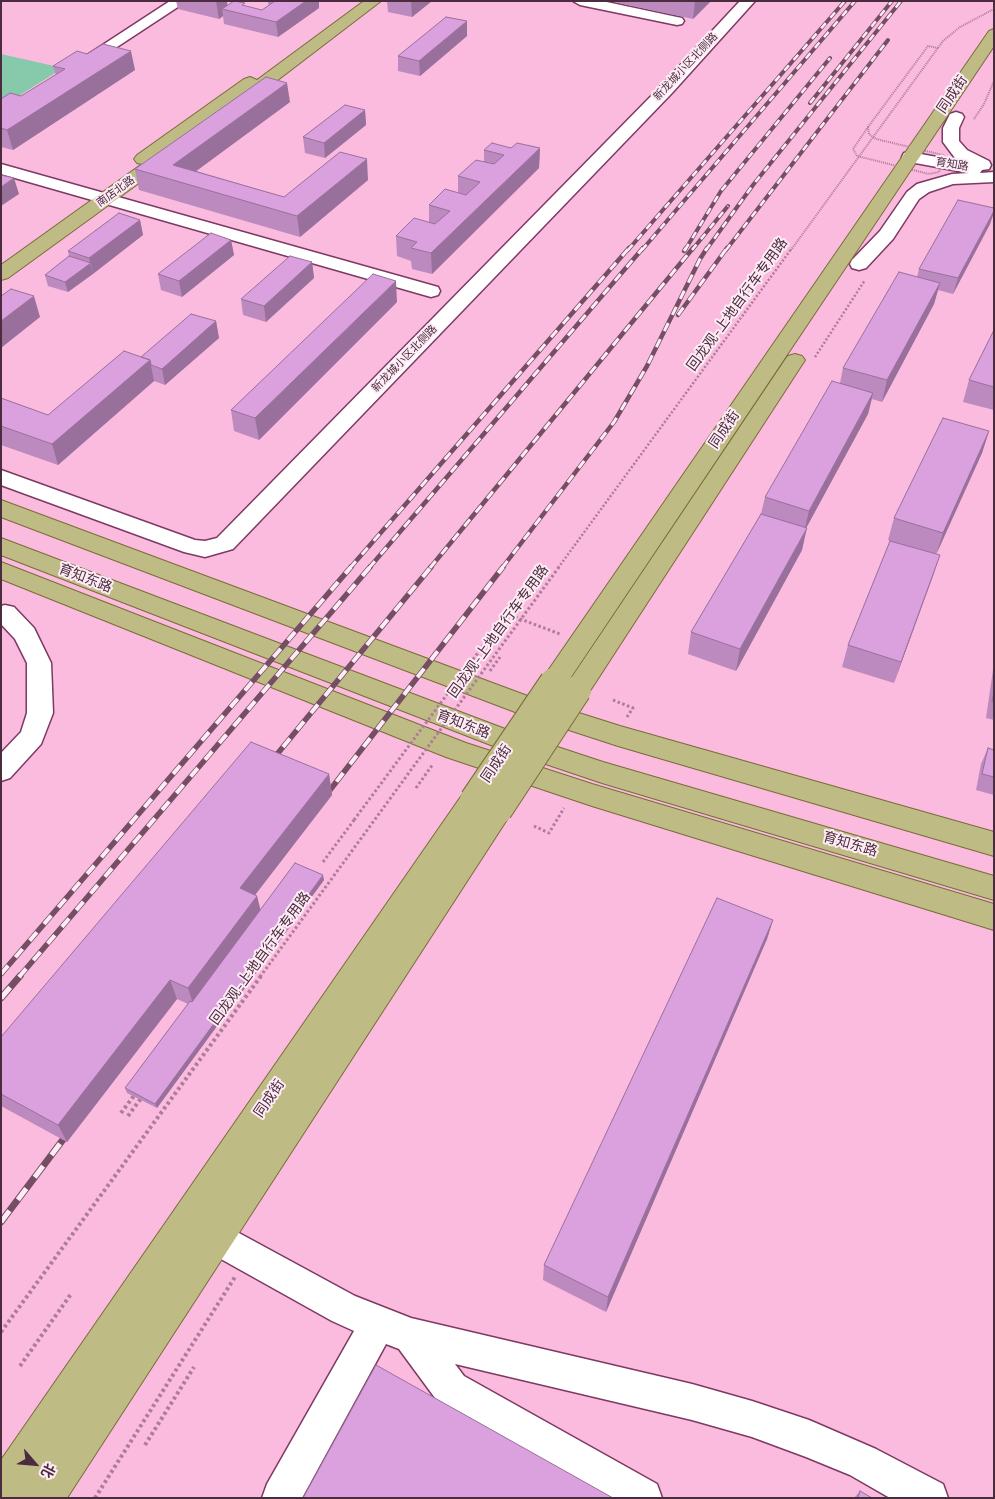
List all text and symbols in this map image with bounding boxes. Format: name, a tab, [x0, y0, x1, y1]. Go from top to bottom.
street label: 新龙城小区北侧路	[651, 30, 721, 104]
street label: 同成街	[934, 73, 972, 117]
street label: 育知路	[935, 156, 969, 174]
street label: 南店北路	[94, 174, 138, 210]
street label: 回龙观-上地自行车专用路	[684, 235, 792, 375]
street label: 新龙城小区北侧路	[370, 323, 440, 395]
street label: 同成街	[706, 408, 744, 452]
street label: 育知东路	[56, 561, 114, 597]
street label: 回龙观-上地自行车专用路	[445, 562, 553, 702]
street label: 育知东路	[434, 707, 492, 743]
street label: 同成街	[478, 742, 516, 786]
street label: 育知东路	[821, 829, 879, 861]
street label: 回龙观-上地自行车专用路	[207, 889, 315, 1029]
street label: 同成街	[251, 1077, 289, 1121]
north arrow	[10, 1439, 60, 1489]
text: 北	[36, 1460, 61, 1482]

